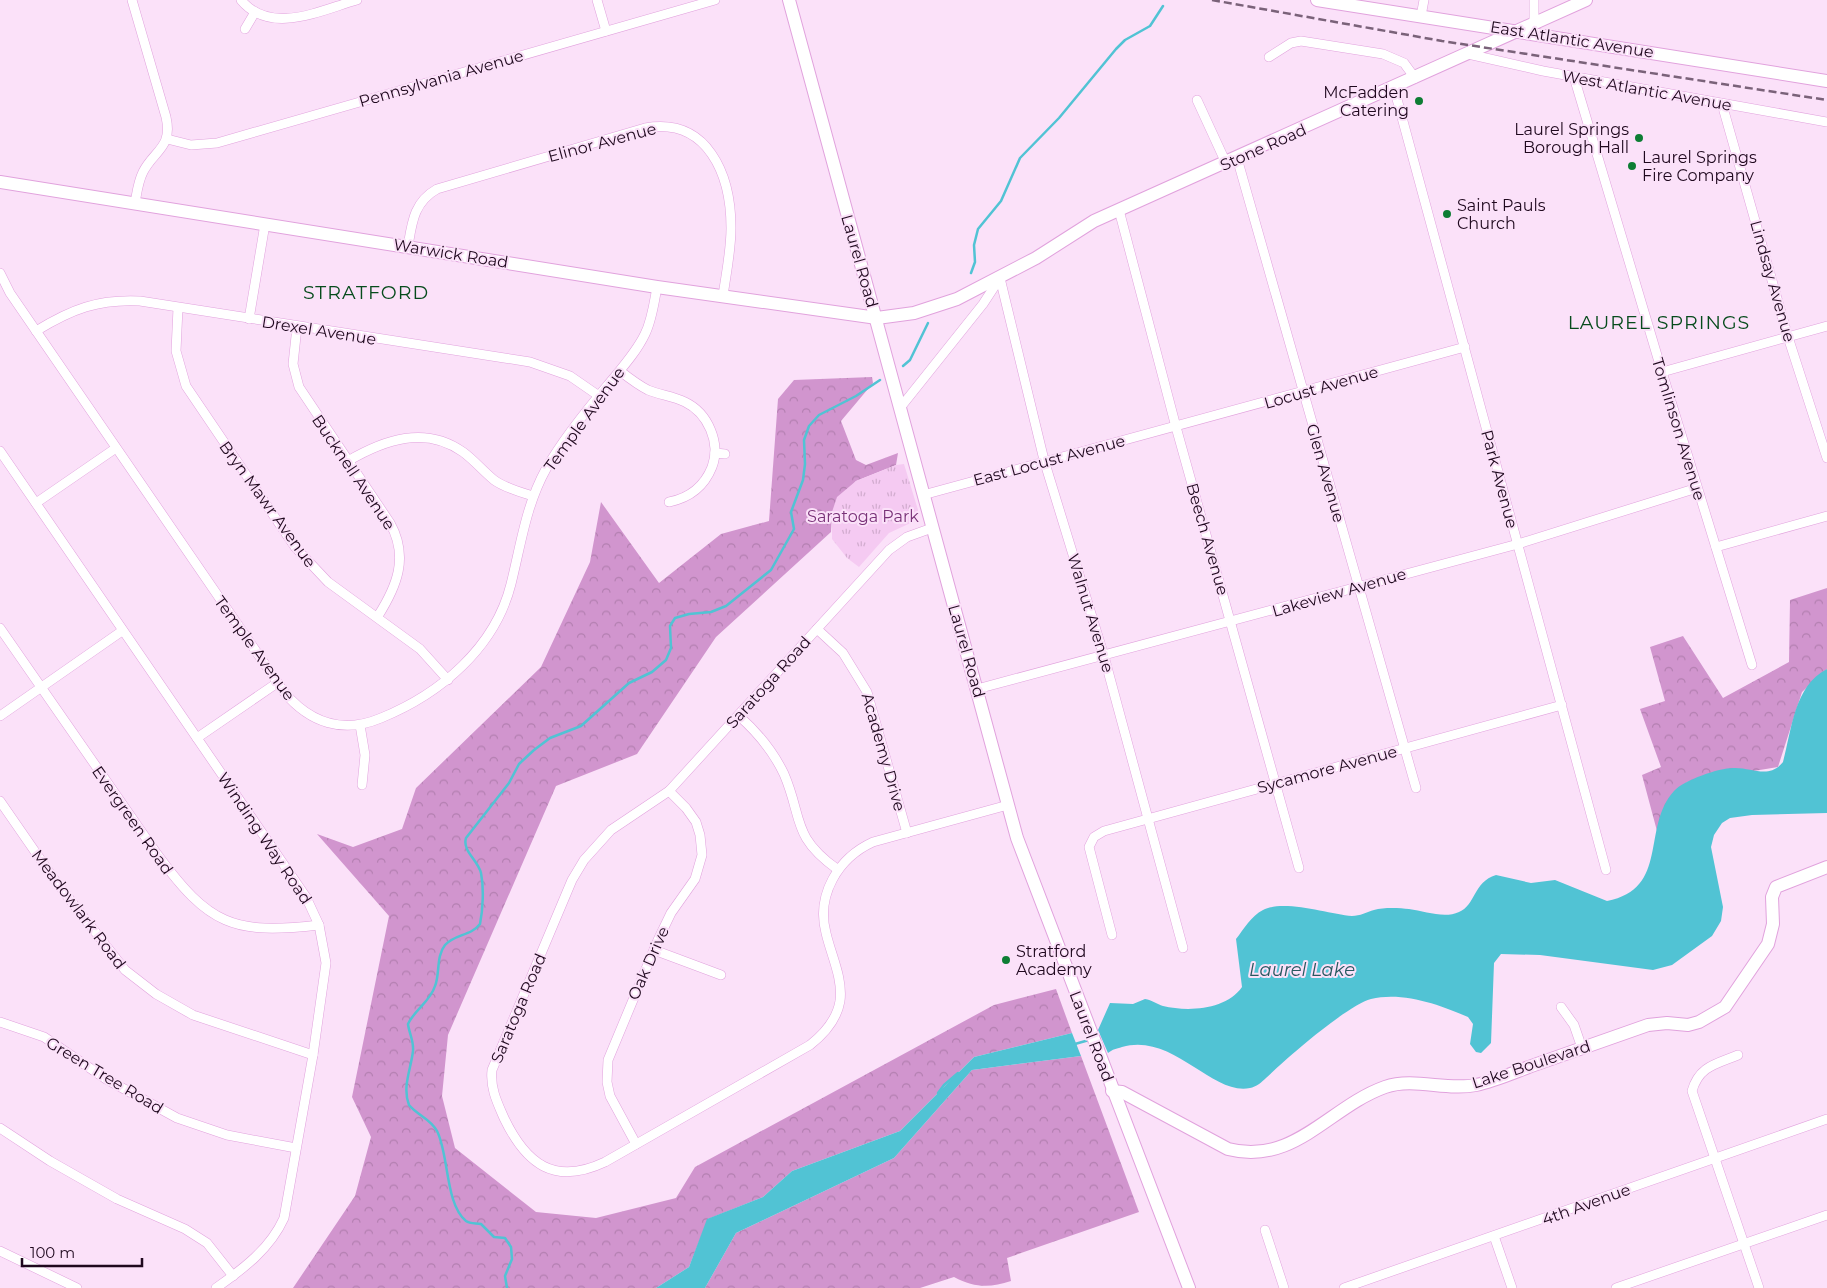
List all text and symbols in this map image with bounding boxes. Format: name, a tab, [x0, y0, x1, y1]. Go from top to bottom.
street label: East Atlantic Avenue	[1489, 17, 1655, 62]
street label: Pennsylvania Avenue	[357, 46, 526, 111]
street label: West Atlantic Avenue	[1561, 66, 1733, 115]
place label: McFadden Catering	[1323, 83, 1409, 120]
marker: McFadden Catering	[1413, 95, 1425, 107]
street label: Elinor Avenue	[546, 119, 658, 166]
street label: Stone Road	[1217, 120, 1309, 175]
place label: Laurel Springs Borough Hall	[1514, 120, 1629, 157]
marker: Laurel Springs Borough Hall	[1633, 132, 1645, 144]
place label: Laurel Springs Fire Company	[1642, 148, 1757, 185]
marker: Laurel Springs Fire Company	[1626, 160, 1638, 172]
place label: Saint Pauls Church	[1457, 196, 1546, 233]
marker: Saint Pauls Church	[1441, 208, 1453, 220]
street label: Laurel Road	[837, 212, 882, 310]
street label: Lindsay Avenue	[1746, 218, 1799, 344]
street label: Warwick Road	[392, 235, 510, 272]
district label: STRATFORD	[303, 281, 429, 304]
district label: LAUREL SPRINGS	[1568, 311, 1750, 334]
street label: Drexel Avenue	[260, 312, 378, 349]
street label: Tomlinson Avenue	[1648, 356, 1709, 503]
street label: Locust Avenue	[1262, 362, 1380, 413]
street label: Temple Avenue	[540, 363, 629, 475]
street label: Bucknell Avenue	[308, 411, 399, 533]
street label: Glen Avenue	[1302, 422, 1349, 525]
street label: Park Avenue	[1477, 428, 1522, 530]
street label: East Locust Avenue	[971, 431, 1127, 490]
street label: Bryn Mawr Avenue	[215, 437, 320, 571]
street label: Beech Avenue	[1182, 481, 1233, 597]
park label: Saratoga Park	[807, 507, 919, 526]
street label: Walnut Avenue	[1063, 551, 1118, 675]
street label: Lakeview Avenue	[1270, 564, 1408, 621]
street label: Temple Avenue	[210, 592, 299, 704]
street label: Laurel Road	[944, 602, 989, 700]
street label: Saratoga Road	[722, 632, 815, 732]
street label: Academy Drive	[858, 691, 909, 813]
street label: Sycamore Avenue	[1255, 742, 1399, 797]
street label: Evergreen Road	[88, 762, 177, 878]
street label: Winding Way Road	[214, 769, 316, 908]
street label: Meadowlark Road	[28, 846, 130, 973]
street label: Oak Drive	[624, 923, 673, 1003]
place label: Stratford Academy	[1016, 942, 1092, 979]
street label: Saratoga Road	[487, 951, 550, 1066]
marker: Stratford Academy	[1000, 954, 1012, 966]
water label: Laurel Lake	[1249, 959, 1355, 981]
street label: Laurel Road	[1065, 988, 1118, 1084]
street label: Green Tree Road	[43, 1033, 167, 1118]
street label: Lake Boulevard	[1470, 1036, 1593, 1093]
street label: 4th Avenue	[1539, 1180, 1633, 1229]
scale bar	[22, 1236, 142, 1268]
text: 100 m	[30, 1243, 75, 1262]

